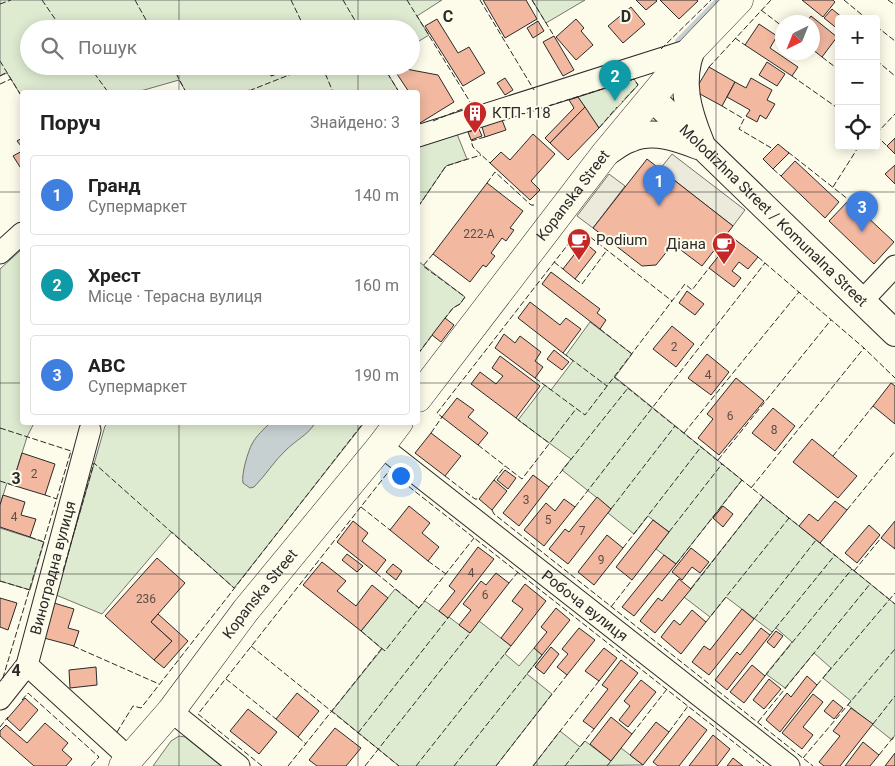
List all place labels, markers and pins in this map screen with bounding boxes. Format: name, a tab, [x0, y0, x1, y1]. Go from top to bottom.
pin: 2	[599, 60, 631, 101]
building icon: КТП-118	[462, 100, 488, 134]
place label: КТП-118	[492, 104, 551, 122]
pin: 1	[643, 165, 675, 206]
pin: 3	[846, 191, 878, 232]
cafe icon: Podium	[566, 227, 592, 261]
place label: Podium	[596, 231, 647, 249]
cafe icon: Діана	[711, 231, 737, 265]
place label: Діана	[666, 235, 706, 253]

